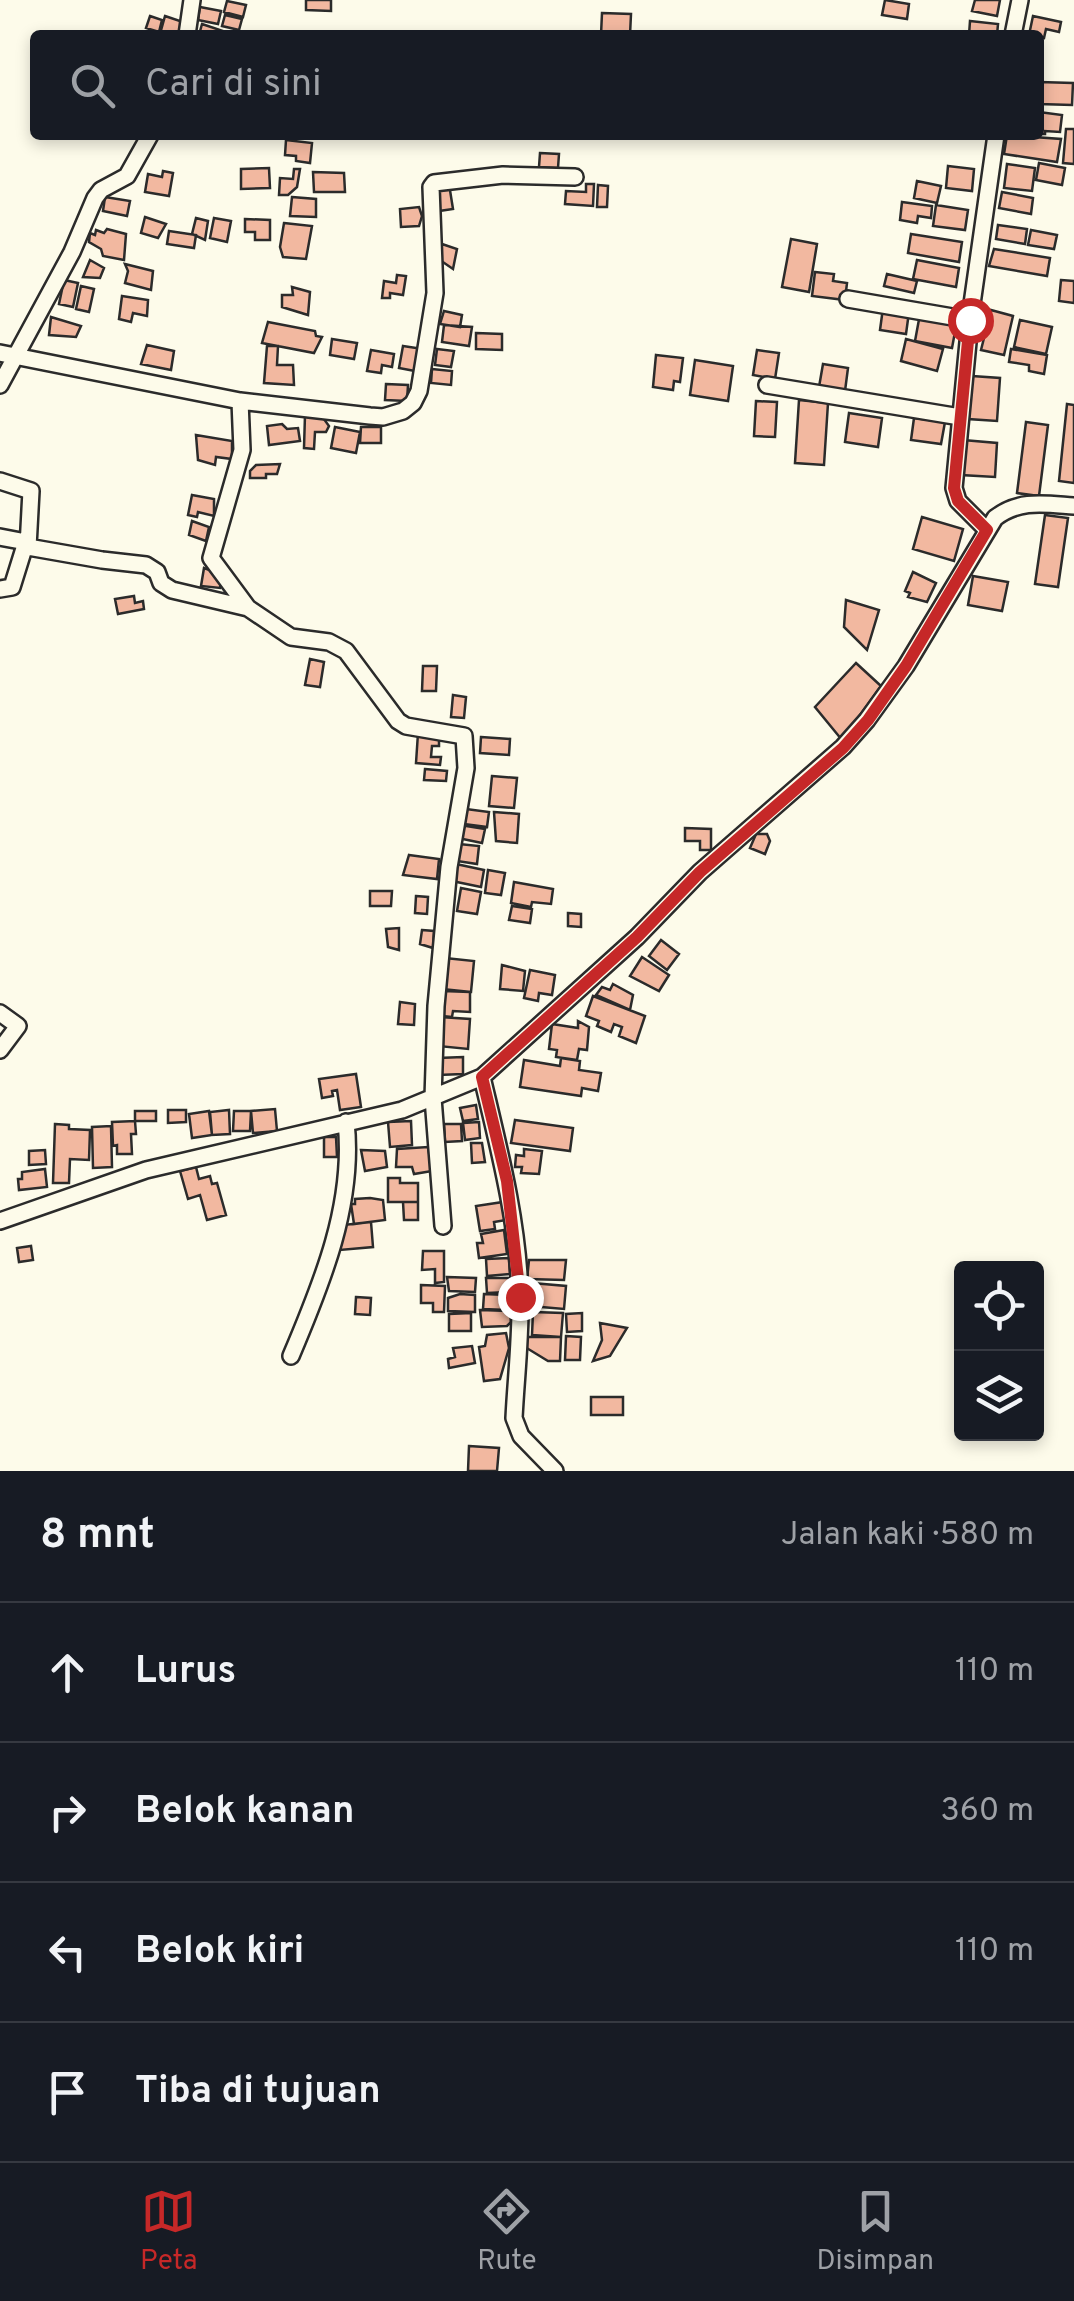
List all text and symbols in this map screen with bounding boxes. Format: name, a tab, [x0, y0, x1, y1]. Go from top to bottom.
search box	[30, 30, 1044, 140]
icon: search	[65, 58, 120, 113]
text: Cari di sini	[145, 61, 322, 110]
route start	[948, 298, 994, 344]
map controls	[954, 1261, 1044, 1441]
button: locate	[954, 1261, 1044, 1351]
route end	[498, 1275, 544, 1321]
button: layers	[954, 1351, 1044, 1441]
text: 8 mnt	[40, 1510, 155, 1563]
text: Jalan kaki · 580 m	[781, 1516, 1034, 1556]
icon: ahead	[40, 1645, 95, 1700]
text: Lurus	[135, 1648, 236, 1697]
text: 110 m	[955, 1652, 1034, 1692]
icon: right	[40, 1785, 95, 1840]
text: Belok kanan	[135, 1788, 354, 1837]
text: 360 m	[940, 1792, 1034, 1832]
icon: left	[40, 1925, 95, 1980]
text: Belok kiri	[135, 1928, 304, 1977]
text: 110 m	[955, 1932, 1034, 1972]
icon: arrive	[40, 2065, 95, 2120]
text: Tiba di tujuan	[135, 2068, 381, 2117]
tab: Peta	[140, 2184, 197, 2280]
tab: Rute	[477, 2184, 537, 2280]
tab: Disimpan	[816, 2184, 934, 2280]

